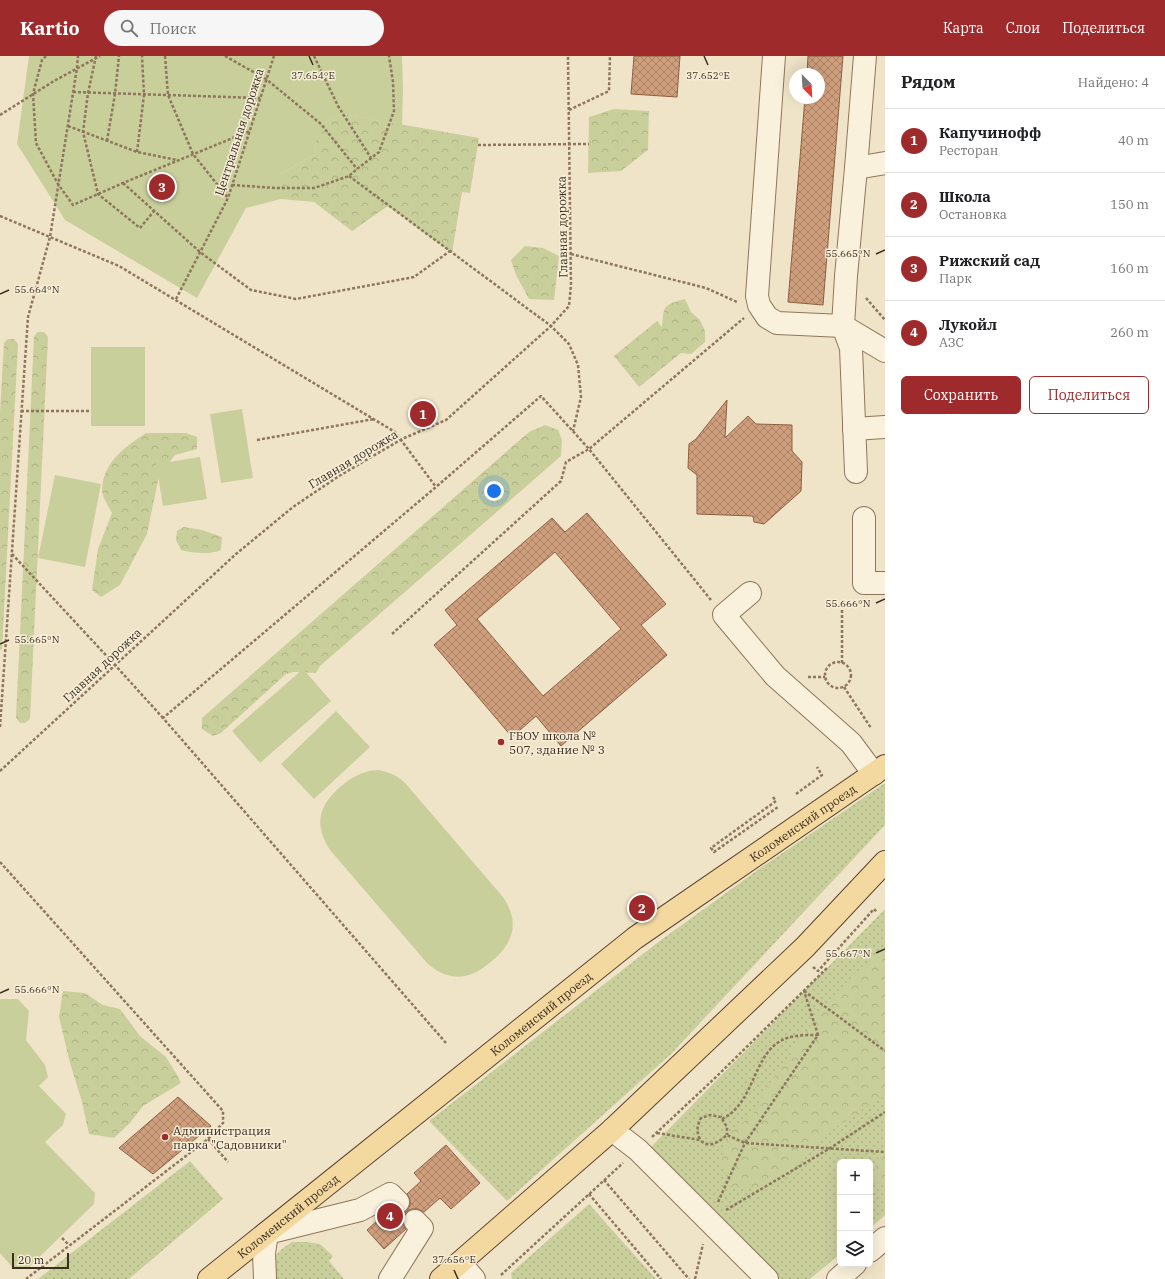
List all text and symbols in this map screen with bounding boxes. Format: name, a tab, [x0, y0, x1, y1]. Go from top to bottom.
search box	[104, 10, 384, 46]
text: Kartio	[20, 16, 80, 40]
icon: search	[118, 17, 140, 39]
text: Поиск	[150, 19, 196, 38]
text: Карта	[943, 19, 984, 37]
text: Слои	[1006, 19, 1040, 37]
text: Поделиться	[1062, 19, 1145, 37]
street label: Центральная дорожка	[211, 66, 267, 198]
north arrow	[789, 68, 825, 104]
text: 37.654°E	[291, 69, 335, 82]
text: 37.652°E	[686, 69, 730, 82]
text: Рядом	[901, 71, 956, 93]
text: Найдено: 4	[1078, 74, 1149, 91]
text: Капучинофф	[939, 123, 1041, 142]
text: 1	[910, 132, 918, 149]
text: 40 m	[1118, 132, 1149, 149]
text: Ресторан	[939, 142, 998, 159]
pin: 3	[149, 172, 175, 202]
street label: Главная дорожка	[554, 176, 570, 278]
text: Школа	[939, 187, 991, 206]
text: 2	[910, 196, 918, 213]
text: 150 m	[1110, 196, 1149, 213]
text: Остановка	[939, 206, 1007, 223]
text: 55.665°N	[825, 247, 871, 260]
text: Рижский сад	[939, 251, 1040, 270]
text: 3	[910, 260, 918, 277]
text: 160 m	[1110, 260, 1149, 277]
text: Парк	[939, 270, 972, 287]
text: 55.664°N	[14, 283, 60, 296]
text: Лукойл	[939, 315, 997, 334]
text: 4	[910, 324, 918, 341]
text: 260 m	[1110, 324, 1149, 341]
text: АЗС	[939, 334, 964, 351]
button: Сохранить	[901, 376, 1021, 414]
button: Поделиться	[1029, 376, 1149, 414]
pin: 1	[410, 399, 436, 429]
street label: Главная дорожка	[306, 426, 401, 492]
your location	[484, 481, 504, 501]
text: 55.666°N	[825, 597, 871, 610]
street label: Главная дорожка	[60, 625, 145, 705]
text: 55.665°N	[14, 633, 60, 646]
place label: ГБОУ школа № 507, здание № 3	[509, 728, 605, 757]
marker: ГБОУ школа № 507, здание № 3	[496, 737, 506, 747]
street label: Коломенский проезд	[746, 781, 859, 865]
pin: 2	[629, 893, 655, 923]
text: 55.667°N	[825, 947, 871, 960]
street label: Коломенский проезд	[487, 968, 595, 1059]
text: 55.666°N	[14, 983, 60, 996]
place label: Администрация парка "Садовники"	[173, 1123, 287, 1152]
marker: Администрация парка "Садовники"	[160, 1132, 170, 1142]
map controls	[837, 1159, 873, 1267]
button: +	[837, 1159, 873, 1195]
street label: Коломенский проезд	[234, 1171, 342, 1261]
button: −	[837, 1195, 873, 1231]
pin: 4	[377, 1201, 403, 1231]
button: layers	[837, 1231, 873, 1267]
scale bar	[12, 1251, 69, 1270]
text: 20 m	[18, 1253, 44, 1267]
text: 37.656°E	[432, 1253, 476, 1266]

